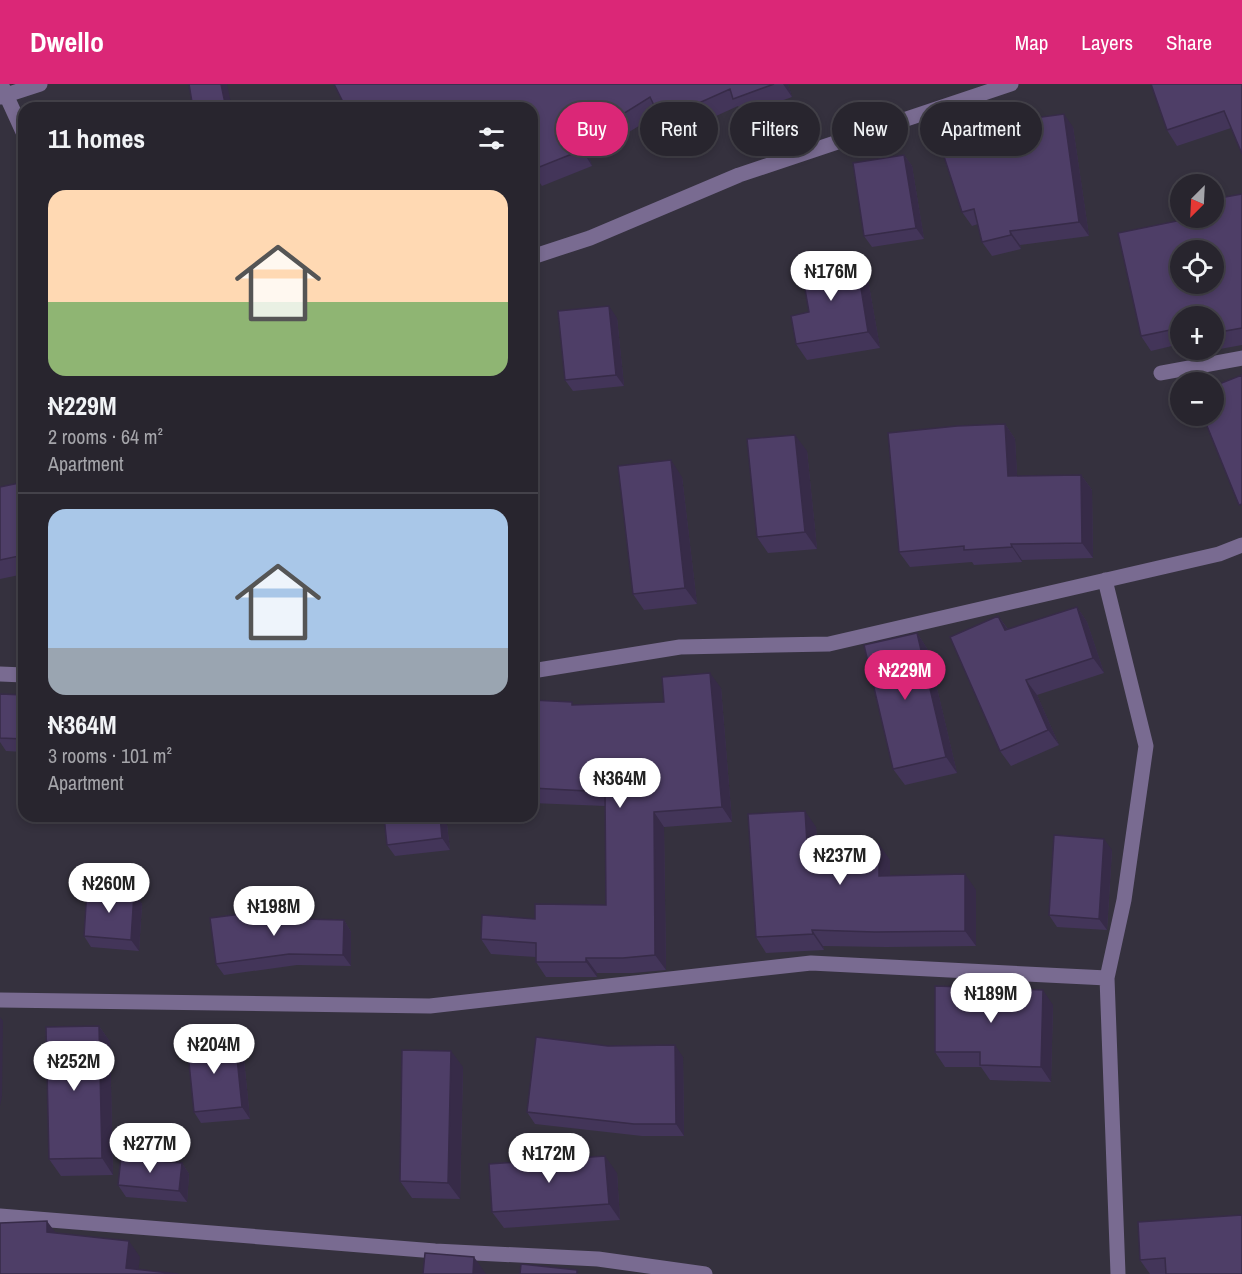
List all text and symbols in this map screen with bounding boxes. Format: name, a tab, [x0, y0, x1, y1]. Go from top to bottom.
text: Dwello	[30, 23, 104, 61]
text: Map	[1015, 28, 1048, 57]
text: Layers	[1081, 28, 1133, 57]
text: Share	[1166, 28, 1212, 57]
chip: Buy	[556, 102, 628, 156]
chip: Rent	[640, 102, 718, 156]
chip: Filters	[730, 102, 820, 156]
chip: New	[832, 102, 908, 156]
chip: Apartment	[920, 102, 1042, 156]
text: 11 homes	[48, 121, 145, 156]
icon: filters	[475, 122, 508, 155]
north arrow	[1170, 174, 1224, 228]
map controls	[1170, 174, 1224, 426]
icon: home	[224, 229, 332, 337]
button: locate	[1170, 240, 1224, 294]
pin: ₦176M	[789, 251, 873, 302]
text: ₦176M	[805, 257, 857, 284]
button: +	[1170, 306, 1224, 360]
button: −	[1170, 372, 1224, 426]
text: ₦229M	[48, 388, 117, 423]
text: 2 rooms · 64 m²	[48, 423, 163, 450]
text: Apartment	[48, 450, 124, 477]
icon: home	[224, 548, 332, 656]
pin: ₦229M	[863, 650, 947, 701]
text: ₦229M	[879, 656, 931, 683]
text: ₦364M	[48, 707, 117, 742]
text: 3 rooms · 101 m²	[48, 742, 172, 769]
pin: ₦364M	[578, 758, 662, 809]
text: ₦364M	[594, 764, 646, 791]
text: Apartment	[48, 769, 124, 796]
pin: ₦237M	[798, 835, 882, 886]
text: ₦237M	[814, 841, 866, 868]
pin: ₦260M	[67, 863, 151, 914]
text: ₦260M	[83, 869, 135, 896]
pin: ₦198M	[232, 886, 316, 937]
text: ₦198M	[248, 892, 300, 919]
pin: ₦189M	[949, 973, 1033, 1024]
text: ₦189M	[965, 979, 1017, 1006]
pin: ₦204M	[172, 1024, 256, 1075]
text: ₦204M	[188, 1030, 240, 1057]
pin: ₦252M	[32, 1041, 116, 1092]
text: ₦252M	[48, 1047, 100, 1074]
pin: ₦277M	[108, 1123, 192, 1174]
text: ₦277M	[124, 1129, 176, 1156]
pin: ₦172M	[507, 1133, 591, 1184]
text: ₦172M	[523, 1139, 575, 1166]

